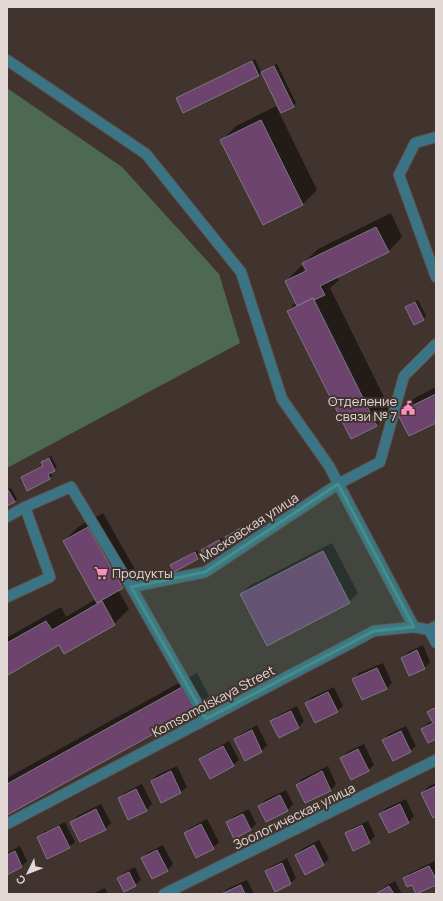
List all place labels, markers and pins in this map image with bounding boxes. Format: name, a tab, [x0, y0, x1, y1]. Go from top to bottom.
place label: Отделение связи № 7	[328, 392, 397, 425]
public building icon: Отделение связи № 7	[400, 400, 416, 416]
place label: Продукты	[112, 564, 173, 582]
supermarket icon: Продукты	[93, 565, 109, 581]

